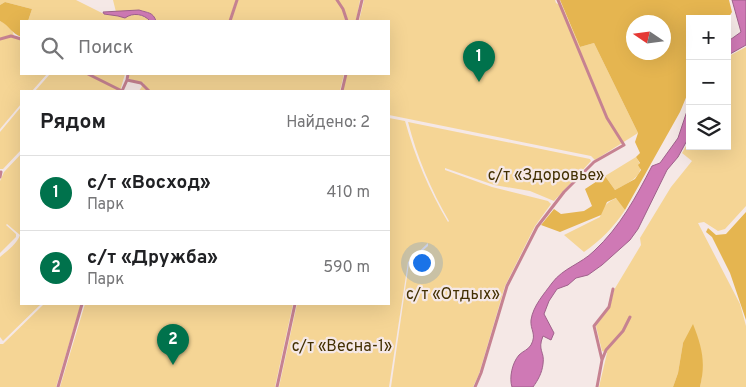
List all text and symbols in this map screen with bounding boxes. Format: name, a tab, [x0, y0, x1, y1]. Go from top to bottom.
north arrow	[626, 15, 671, 60]
map controls	[686, 15, 731, 150]
button: +	[686, 15, 731, 60]
search box	[20, 20, 390, 75]
icon: search	[38, 34, 66, 62]
text: Поиск	[78, 36, 134, 60]
pin: 1	[463, 41, 495, 82]
button: −	[686, 60, 731, 105]
button: layers	[686, 105, 731, 150]
text: Рядом	[40, 109, 106, 136]
text: Найдено: 2	[286, 113, 370, 133]
park label: с/т «Здоровье»	[488, 166, 604, 186]
text: с/т «Восход»	[87, 171, 211, 195]
text: 1	[53, 183, 59, 203]
text: 410 m	[327, 183, 370, 203]
text: Парк	[87, 195, 124, 215]
text: с/т «Дружба»	[87, 246, 218, 270]
your location	[409, 250, 435, 276]
text: 2	[51, 258, 61, 278]
text: 590 m	[323, 258, 370, 278]
text: Парк	[87, 270, 124, 290]
park label: с/т «Отдых»	[406, 285, 500, 305]
pin: 2	[157, 324, 189, 365]
park label: с/т «Весна-1»	[292, 337, 392, 357]

